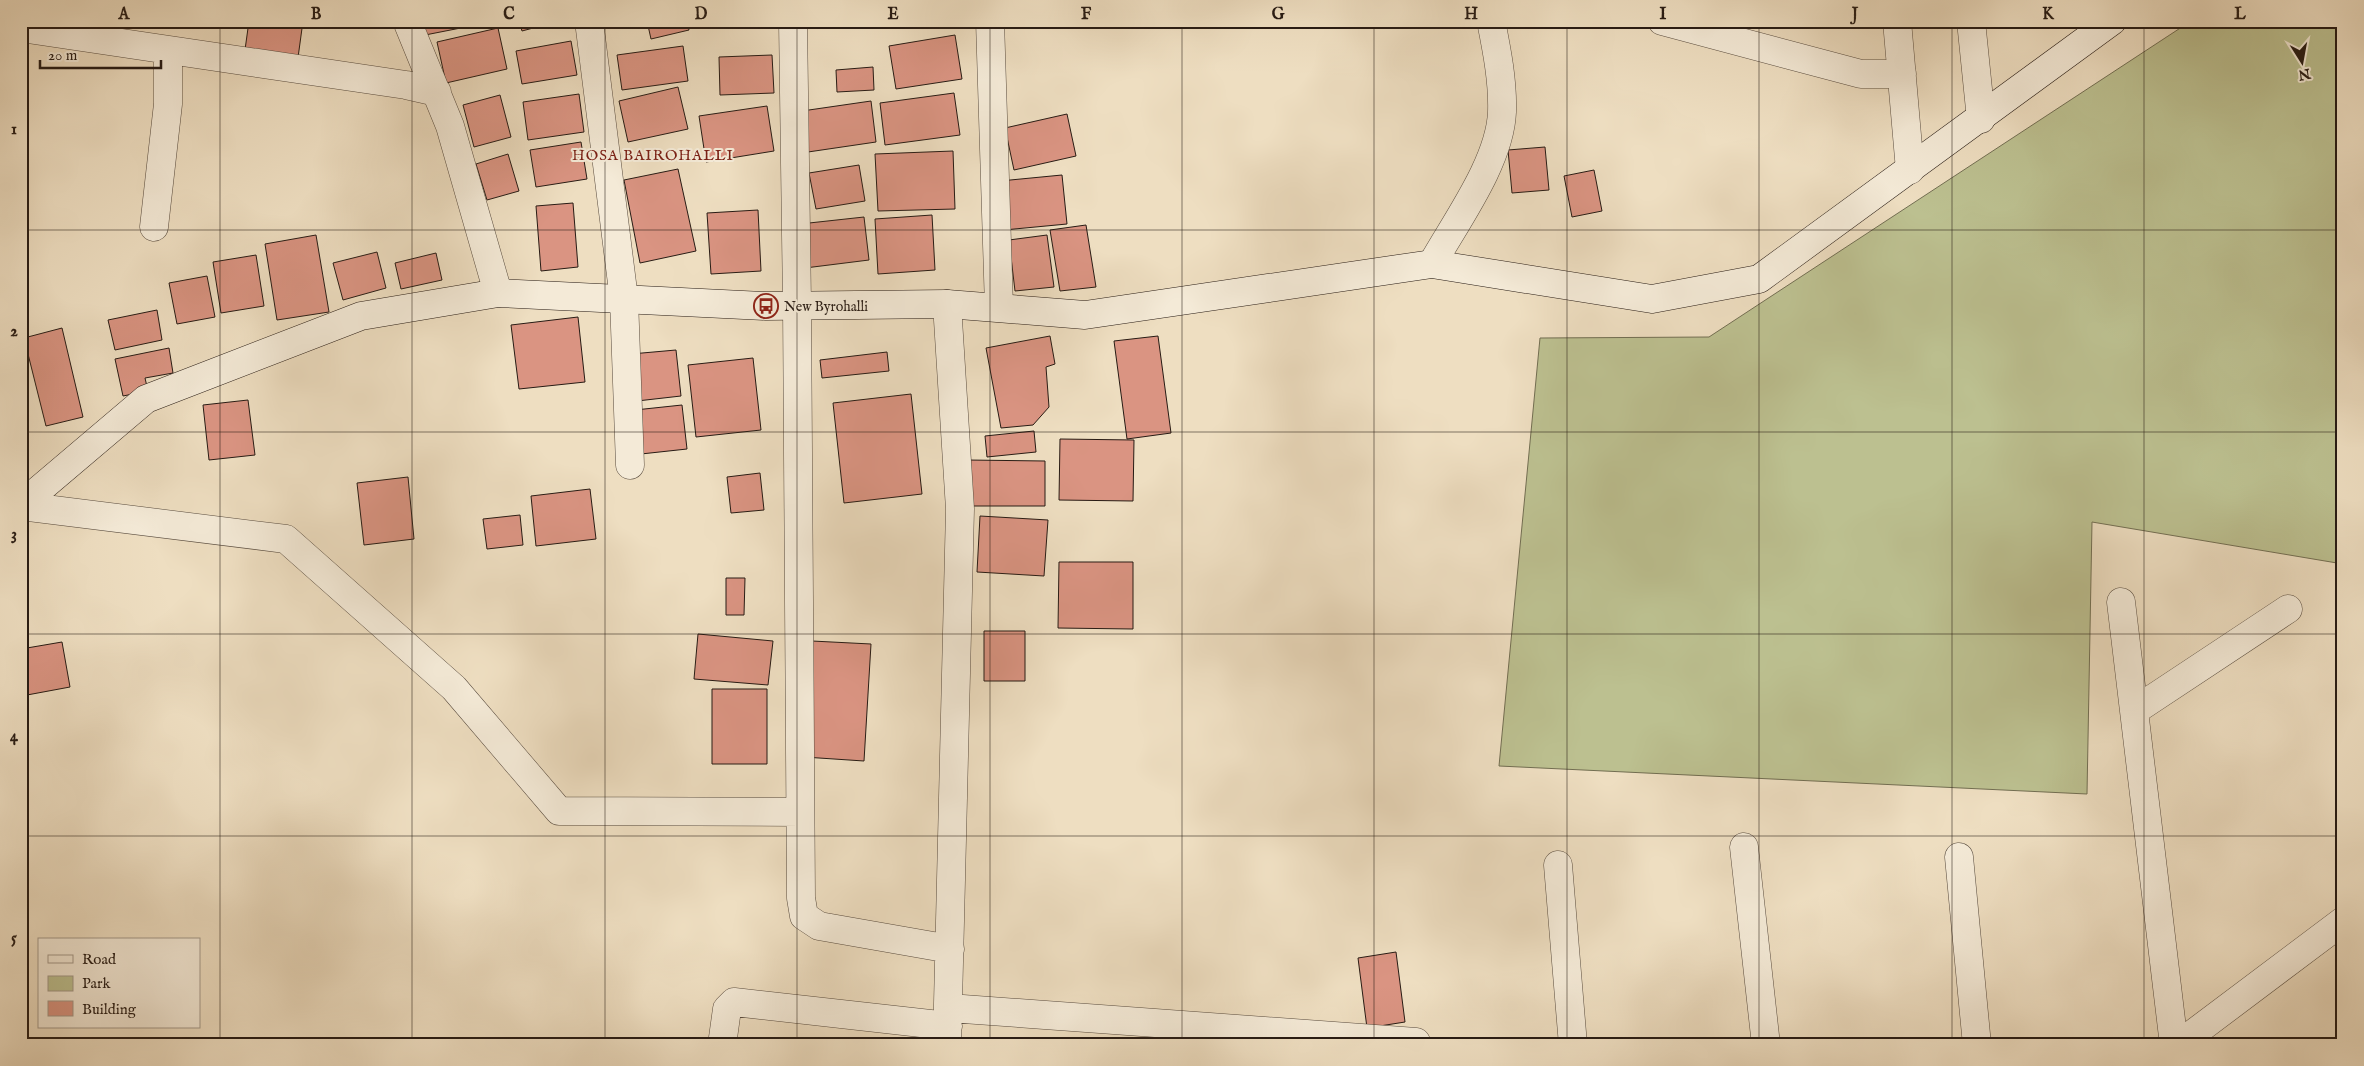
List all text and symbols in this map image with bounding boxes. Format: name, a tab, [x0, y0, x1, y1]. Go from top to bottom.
text: A	[118, 5, 131, 25]
text: B	[311, 5, 322, 25]
text: C	[503, 5, 515, 25]
text: D	[695, 5, 708, 25]
text: E	[887, 5, 899, 25]
text: F	[1081, 5, 1092, 25]
text: G	[1272, 5, 1285, 25]
text: H	[1464, 5, 1478, 25]
text: I	[1660, 5, 1667, 25]
text: J	[1850, 5, 1859, 25]
text: K	[2042, 5, 2055, 25]
text: L	[2234, 5, 2246, 25]
scale bar	[40, 38, 161, 70]
north arrow	[2276, 38, 2326, 88]
text: 20 m	[48, 46, 78, 65]
text: N	[2297, 64, 2313, 84]
text: 1	[11, 120, 17, 140]
district label: HOSA BAIROHALLI	[572, 146, 734, 165]
bus stop icon: New Byrohalli	[753, 293, 779, 319]
place label: New Byrohalli	[784, 298, 868, 316]
text: 2	[10, 322, 18, 342]
text: 3	[11, 525, 17, 545]
text: 4	[10, 727, 19, 747]
text: 5	[11, 929, 17, 949]
legend	[38, 938, 200, 1028]
text: Road	[82, 950, 117, 969]
text: Park	[82, 974, 112, 993]
text: Building	[82, 1000, 137, 1019]

